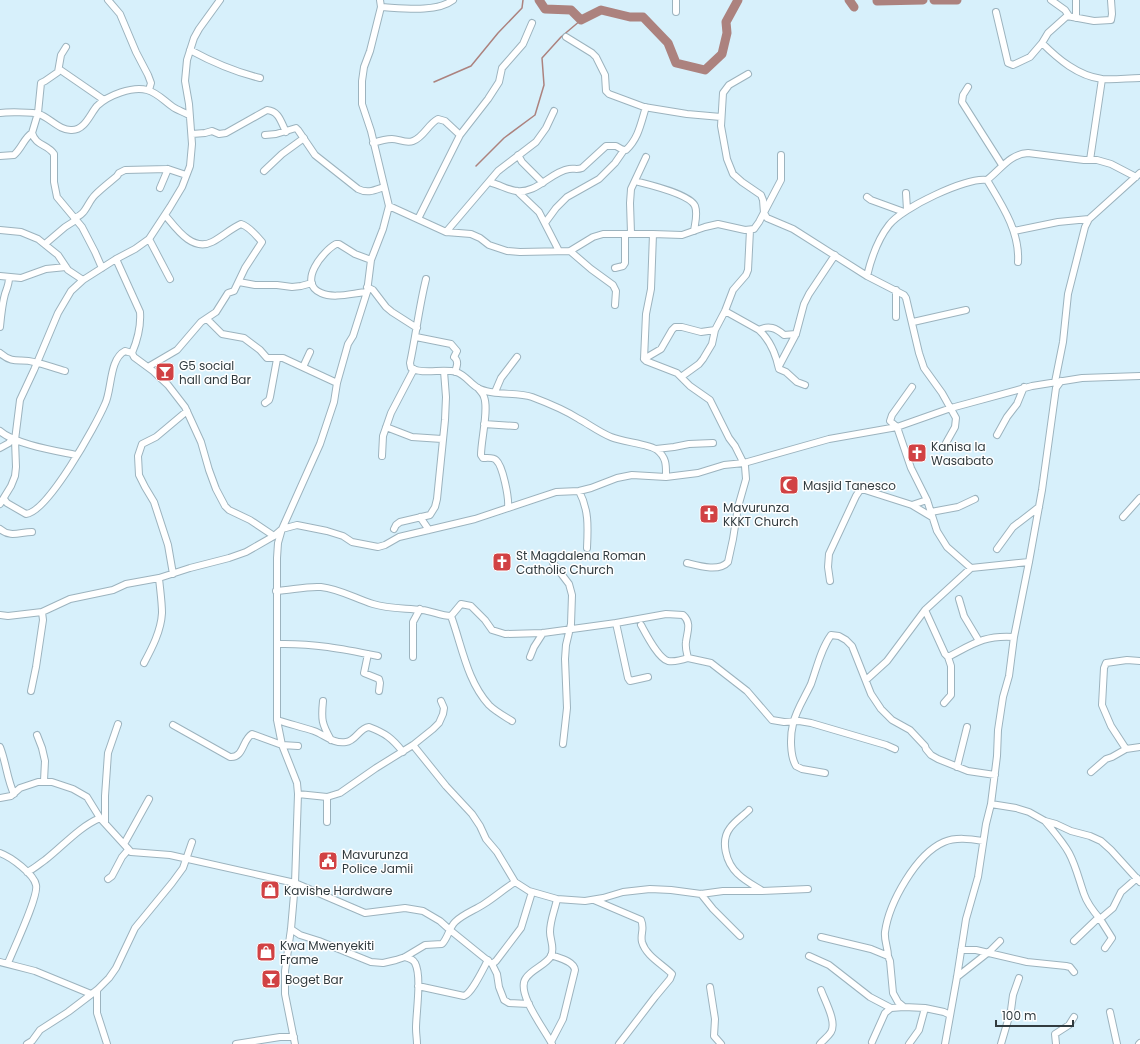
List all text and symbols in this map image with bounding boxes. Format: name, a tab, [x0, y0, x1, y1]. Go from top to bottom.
place label: G5 social hall and Bar	[179, 357, 251, 388]
bar icon: G5 social hall and Bar	[154, 361, 176, 383]
place label: Kanisa la Wasabato	[931, 438, 994, 469]
church icon: Kanisa la Wasabato	[906, 442, 928, 464]
mosque icon: Masjid Tanesco	[778, 474, 800, 496]
place label: Masjid Tanesco	[803, 477, 896, 494]
place label: Mavurunza KKKT Church	[723, 499, 798, 530]
church icon: Mavurunza KKKT Church	[698, 503, 720, 525]
place label: St Magdalena Roman Catholic Church	[516, 547, 646, 578]
church icon: St Magdalena Roman Catholic Church	[491, 551, 513, 573]
place label: Mavurunza Police Jamii	[342, 846, 413, 877]
public building icon: Mavurunza Police Jamii	[317, 850, 339, 872]
shop icon: Kavishe Hardware	[259, 879, 281, 901]
place label: Kavishe Hardware	[284, 882, 392, 899]
place label: Kwa Mwenyekiti Frame	[280, 937, 374, 968]
shop icon: Kwa Mwenyekiti Frame	[255, 941, 277, 963]
bar icon: Boget Bar	[260, 968, 282, 990]
place label: Boget Bar	[285, 971, 344, 988]
scale bar	[996, 1002, 1073, 1028]
text: 100 m	[1002, 1007, 1036, 1024]

